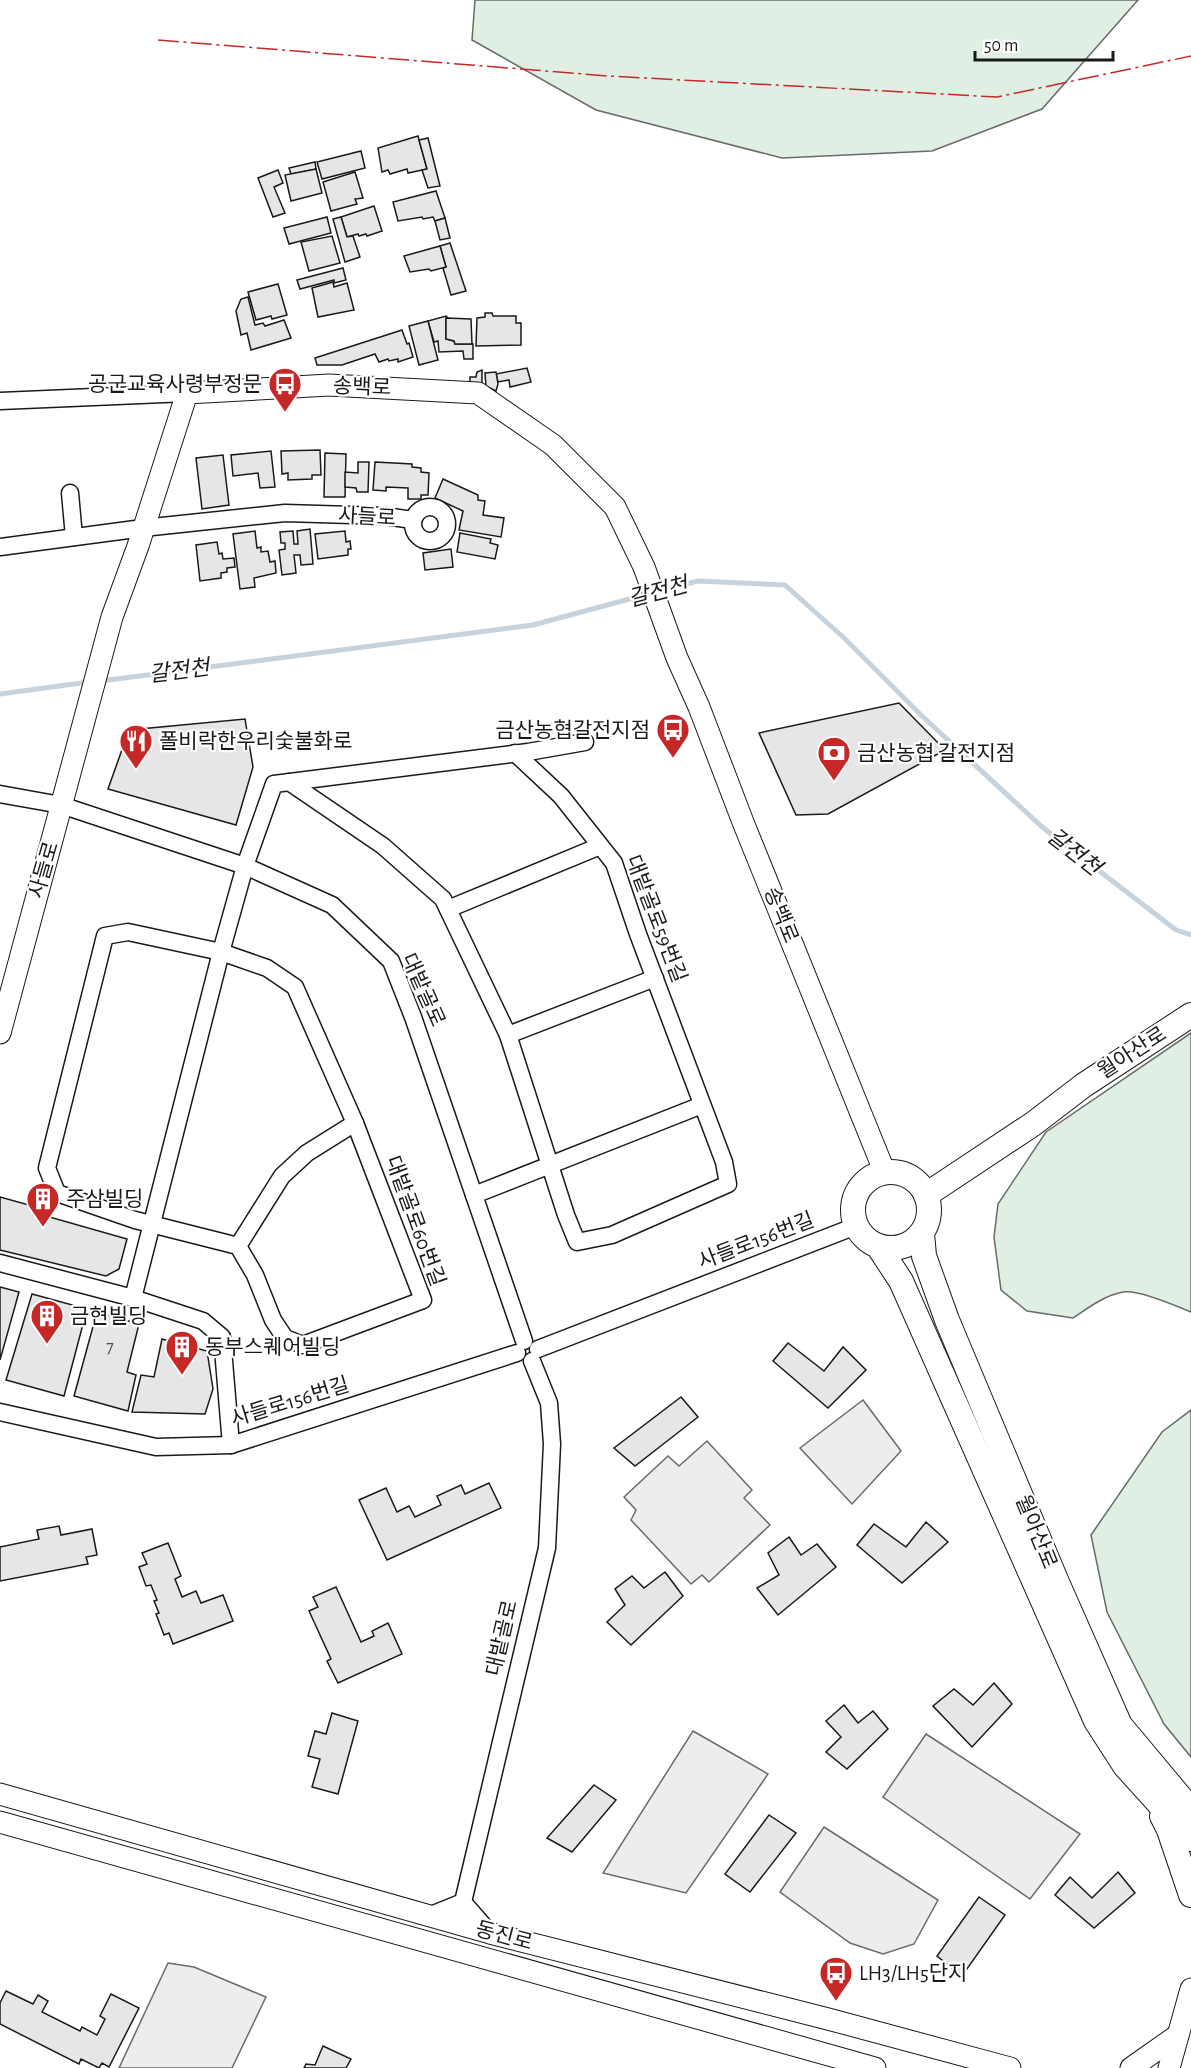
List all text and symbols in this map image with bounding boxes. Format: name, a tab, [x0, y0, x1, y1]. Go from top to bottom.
scale bar	[975, 24, 1113, 62]
text: 50 m	[984, 37, 1018, 55]
bus stop icon: 공군교육사령부정문	[267, 366, 303, 413]
place label: 공군교육사령부정문	[88, 373, 262, 395]
street label: 송백로	[333, 374, 391, 399]
street label: 사들로	[338, 504, 397, 529]
water label: 갈전천	[626, 572, 693, 610]
water label: 갈전천	[147, 655, 213, 686]
bus stop icon: 금산농협갈전지점	[655, 712, 691, 759]
place label: 금산농협갈전지점	[495, 719, 650, 741]
restaurant icon: 폴비락한우리숯불화로	[118, 723, 154, 770]
place label: 폴비락한우리숯불화로	[159, 730, 352, 752]
bank icon: 금산농협 갈전지점	[816, 735, 852, 782]
place label: 금산농협 갈전지점	[857, 742, 1015, 764]
water label: 갈전천	[1043, 824, 1107, 881]
street label: 사들로	[25, 839, 62, 901]
street label: 대밭골로59번길	[622, 852, 691, 986]
street label: 송백로	[760, 884, 803, 946]
street label: 대밭골로	[398, 950, 449, 1030]
street label: 월아산로	[1093, 1022, 1170, 1083]
street label: 대밭골로60번길	[382, 1153, 449, 1289]
building icon: 주삼빌딩	[25, 1181, 61, 1228]
place label: 주삼빌딩	[66, 1188, 143, 1210]
street label: 사들로156번길	[695, 1208, 817, 1273]
building icon: 금현빌딩	[29, 1298, 65, 1345]
place label: 금현빌딩	[70, 1305, 147, 1327]
building icon: 동부스퀘어빌딩	[164, 1329, 200, 1376]
place label: 동부스퀘어빌딩	[205, 1336, 340, 1358]
house number: 7	[106, 1339, 114, 1357]
street label: 사들로156번길	[228, 1373, 352, 1430]
street label: 월아산로	[1012, 1492, 1061, 1572]
street label: 대밭골로	[482, 1598, 521, 1678]
street label: 동진로	[473, 1917, 535, 1954]
bus stop icon: LH3/LH5단지	[818, 1955, 854, 2002]
place label: LH3/LH5단지	[859, 1962, 967, 1984]

